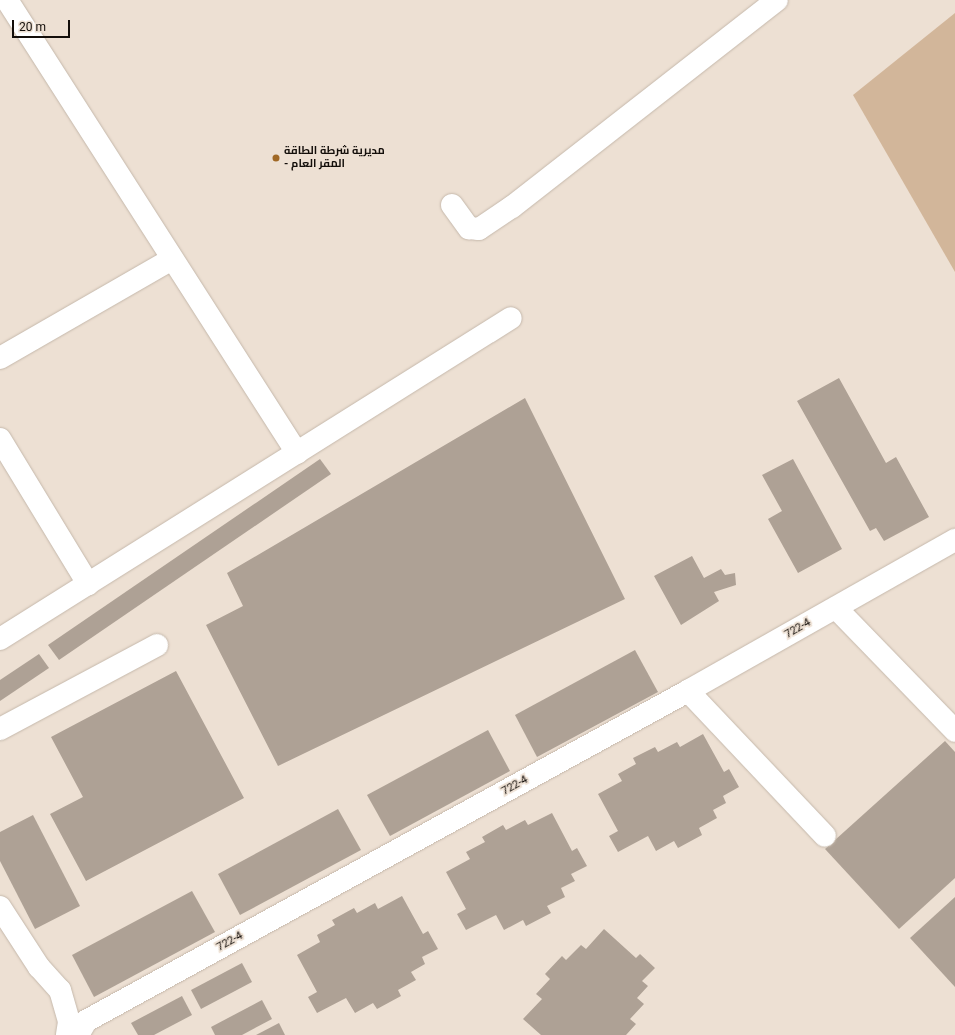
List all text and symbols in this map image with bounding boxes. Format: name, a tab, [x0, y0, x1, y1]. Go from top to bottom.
scale bar	[14, 12, 72, 38]
text: 20 m	[19, 20, 46, 34]
place label: مديرية شرطة الطاقة - المقر العام	[284, 145, 385, 171]
marker: مديرية شرطة الطاقة - المقر العام	[271, 153, 281, 163]
street label: 722-4	[783, 616, 813, 642]
street label: 722-4	[500, 773, 530, 799]
street label: 722-4	[215, 929, 245, 955]

